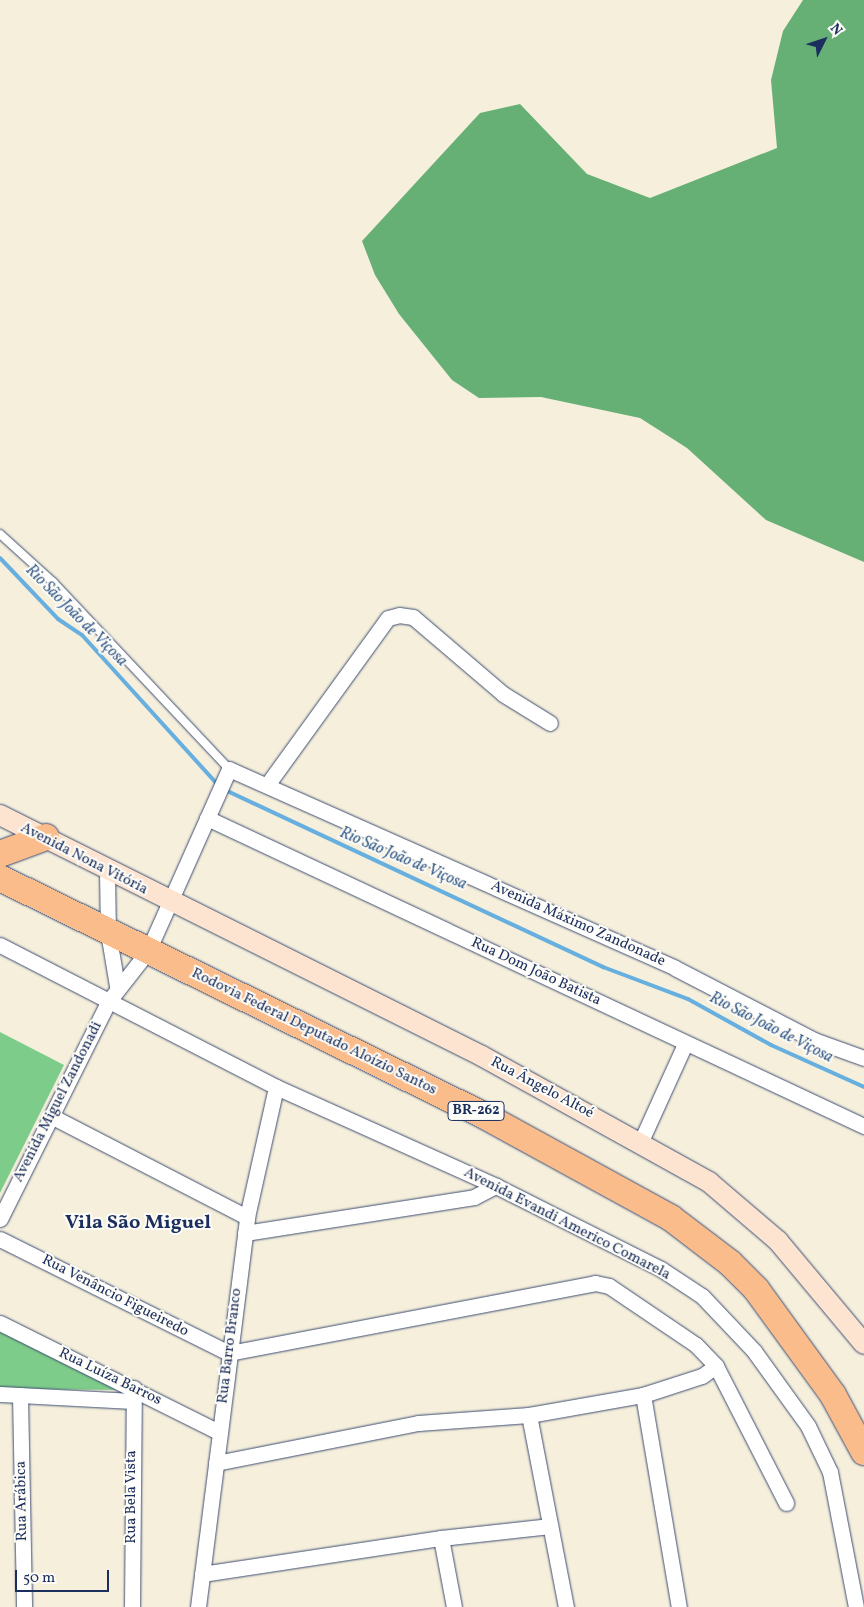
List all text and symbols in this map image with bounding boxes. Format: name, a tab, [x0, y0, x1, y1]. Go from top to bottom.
north arrow	[799, 15, 849, 65]
text: N	[825, 20, 846, 40]
water label: Rio São João de Viçosa	[21, 561, 131, 671]
street label: Avenida Nona Vitória	[17, 819, 151, 899]
water label: Rio São João de Viçosa	[337, 824, 469, 894]
street label: Avenida Máximo Zandonade	[488, 877, 668, 971]
street label: Rua Dom João Batista	[468, 934, 604, 1010]
street label: Rodovia Federal Deputado Aloízio Santos	[188, 965, 440, 1099]
water label: Rio São João de Viçosa	[706, 989, 836, 1067]
street label: Avenida Miguel Zandonadi	[10, 1019, 106, 1185]
street label: Rua Ângelo Altoé	[487, 1053, 597, 1123]
road number: BR-262	[447, 1100, 505, 1122]
street label: Avenida Evandi Americo Comarela	[461, 1164, 673, 1284]
district label: Vila São Miguel	[65, 1211, 211, 1235]
street label: Rua Venâncio Figueiredo	[38, 1251, 192, 1341]
street label: Rua Barro Branco	[214, 1287, 246, 1405]
street label: Rua Luíza Barros	[56, 1344, 164, 1410]
street label: Rua Bela Vista	[123, 1450, 141, 1544]
street label: Rua Arábica	[12, 1461, 32, 1541]
scale bar	[18, 1560, 111, 1592]
text: 50 m	[23, 1568, 55, 1589]

